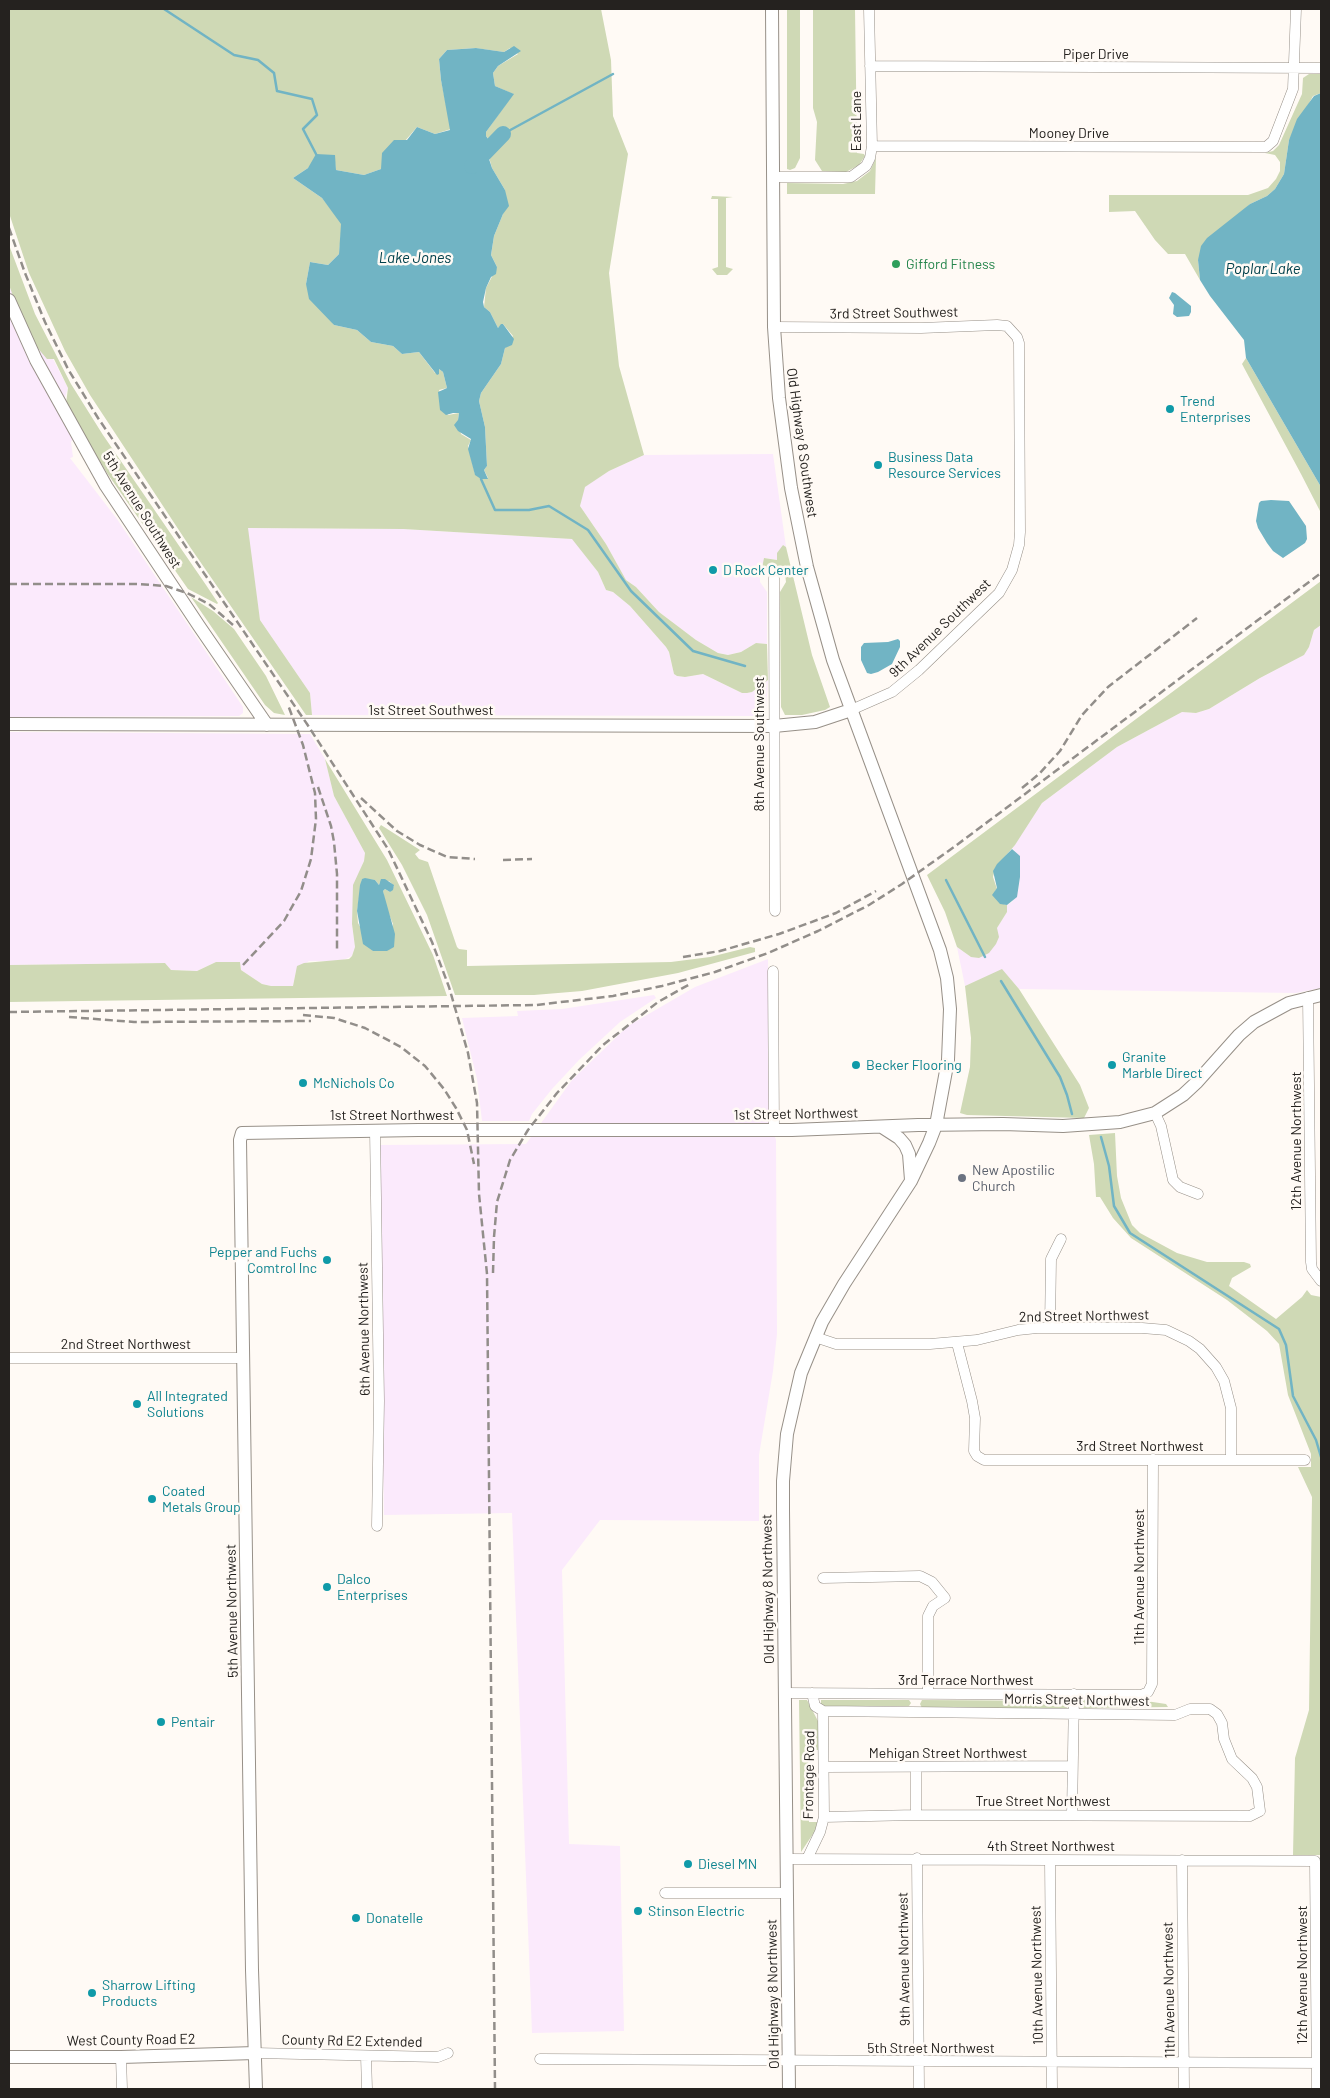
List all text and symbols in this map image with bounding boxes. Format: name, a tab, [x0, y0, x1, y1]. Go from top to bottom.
street label: Piper Drive	[1063, 46, 1129, 62]
street label: East Lane	[848, 91, 864, 151]
street label: Mooney Drive	[1029, 125, 1109, 141]
water label: Lake Jones	[379, 249, 451, 267]
place label: Gifford Fitness	[906, 256, 995, 272]
marker: Gifford Fitness	[890, 258, 902, 270]
water label: Poplar Lake	[1226, 260, 1300, 278]
street label: 3rd Street Southwest	[830, 303, 958, 323]
street label: Old Highway 8 Southwest	[783, 367, 821, 519]
place label: Trend Enterprises	[1180, 393, 1251, 426]
marker: Trend Enterprises	[1164, 403, 1176, 415]
street label: 5th Avenue Southwest	[99, 448, 185, 572]
place label: Business Data Resource Services	[888, 449, 1001, 482]
marker: Business Data Resource Services	[872, 459, 884, 471]
place label: D Rock Center	[723, 562, 809, 578]
marker: D Rock Center	[707, 564, 719, 576]
street label: 9th Avenue Southwest	[886, 575, 994, 681]
street label: 8th Avenue Southwest	[751, 677, 767, 811]
street label: 1st Street Southwest	[368, 702, 494, 718]
place label: Granite Marble Direct	[1122, 1049, 1202, 1082]
place label: Becker Flooring	[866, 1057, 962, 1073]
marker: Becker Flooring	[850, 1059, 862, 1071]
marker: Granite Marble Direct	[1106, 1059, 1118, 1071]
street label: 12th Avenue Northwest	[1288, 1071, 1304, 1211]
place label: McNichols Co	[313, 1075, 395, 1091]
marker: McNichols Co	[297, 1077, 309, 1089]
street label: 1st Street Northwest	[734, 1105, 858, 1123]
street label: 1st Street Northwest	[330, 1107, 454, 1123]
place label: New Apostilic Church	[972, 1162, 1055, 1194]
marker: New Apostilic Church	[956, 1172, 968, 1184]
place label: Pepper and Fuchs Comtrol Inc	[209, 1244, 317, 1276]
marker: Pepper and Fuchs Comtrol Inc	[321, 1254, 333, 1266]
street label: 6th Avenue Northwest	[354, 1262, 374, 1396]
street label: 2nd Street Northwest	[1019, 1306, 1149, 1326]
street label: 2nd Street Northwest	[61, 1336, 191, 1352]
place label: All Integrated Solutions	[147, 1388, 228, 1420]
marker: All Integrated Solutions	[131, 1398, 143, 1410]
street label: 3rd Street Northwest	[1076, 1438, 1204, 1454]
place label: Coated Metals Group	[162, 1483, 241, 1515]
marker: Coated Metals Group	[146, 1493, 158, 1505]
street label: 11th Avenue Northwest	[1131, 1509, 1147, 1645]
street label: Old Highway 8 Northwest	[758, 1514, 778, 1664]
street label: 5th Avenue Northwest	[222, 1544, 242, 1678]
place label: Dalco Enterprises	[337, 1571, 408, 1604]
marker: Dalco Enterprises	[321, 1581, 333, 1593]
street label: 3rd Terrace Northwest	[898, 1672, 1034, 1688]
street label: Morris Street Northwest	[1004, 1690, 1150, 1710]
place label: Pentair	[171, 1714, 215, 1730]
marker: Pentair	[155, 1716, 167, 1728]
street label: Frontage Road	[800, 1730, 818, 1820]
street label: Mehigan Street Northwest	[869, 1745, 1027, 1761]
street label: True Street Northwest	[975, 1793, 1111, 1809]
street label: 4th Street Northwest	[987, 1838, 1115, 1854]
place label: Diesel MN	[698, 1856, 757, 1872]
marker: Diesel MN	[682, 1858, 694, 1870]
street label: 9th Avenue Northwest	[894, 1892, 914, 2026]
place label: Stinson Electric	[648, 1903, 745, 1919]
marker: Stinson Electric	[632, 1905, 644, 1917]
street label: 10th Avenue Northwest	[1027, 1905, 1047, 2045]
street label: 12th Avenue Northwest	[1294, 1905, 1310, 2045]
place label: Donatelle	[366, 1910, 423, 1926]
marker: Donatelle	[350, 1912, 362, 1924]
street label: Old Highway 8 Northwest	[763, 1919, 783, 2069]
street label: 11th Avenue Northwest	[1159, 1922, 1179, 2058]
place label: Sharrow Lifting Products	[102, 1977, 195, 2010]
marker: Sharrow Lifting Products	[86, 1987, 98, 1999]
street label: West County Road E2	[66, 2030, 196, 2050]
street label: County Rd E2 Extended	[281, 2031, 423, 2051]
street label: 5th Street Northwest	[867, 2040, 995, 2056]

